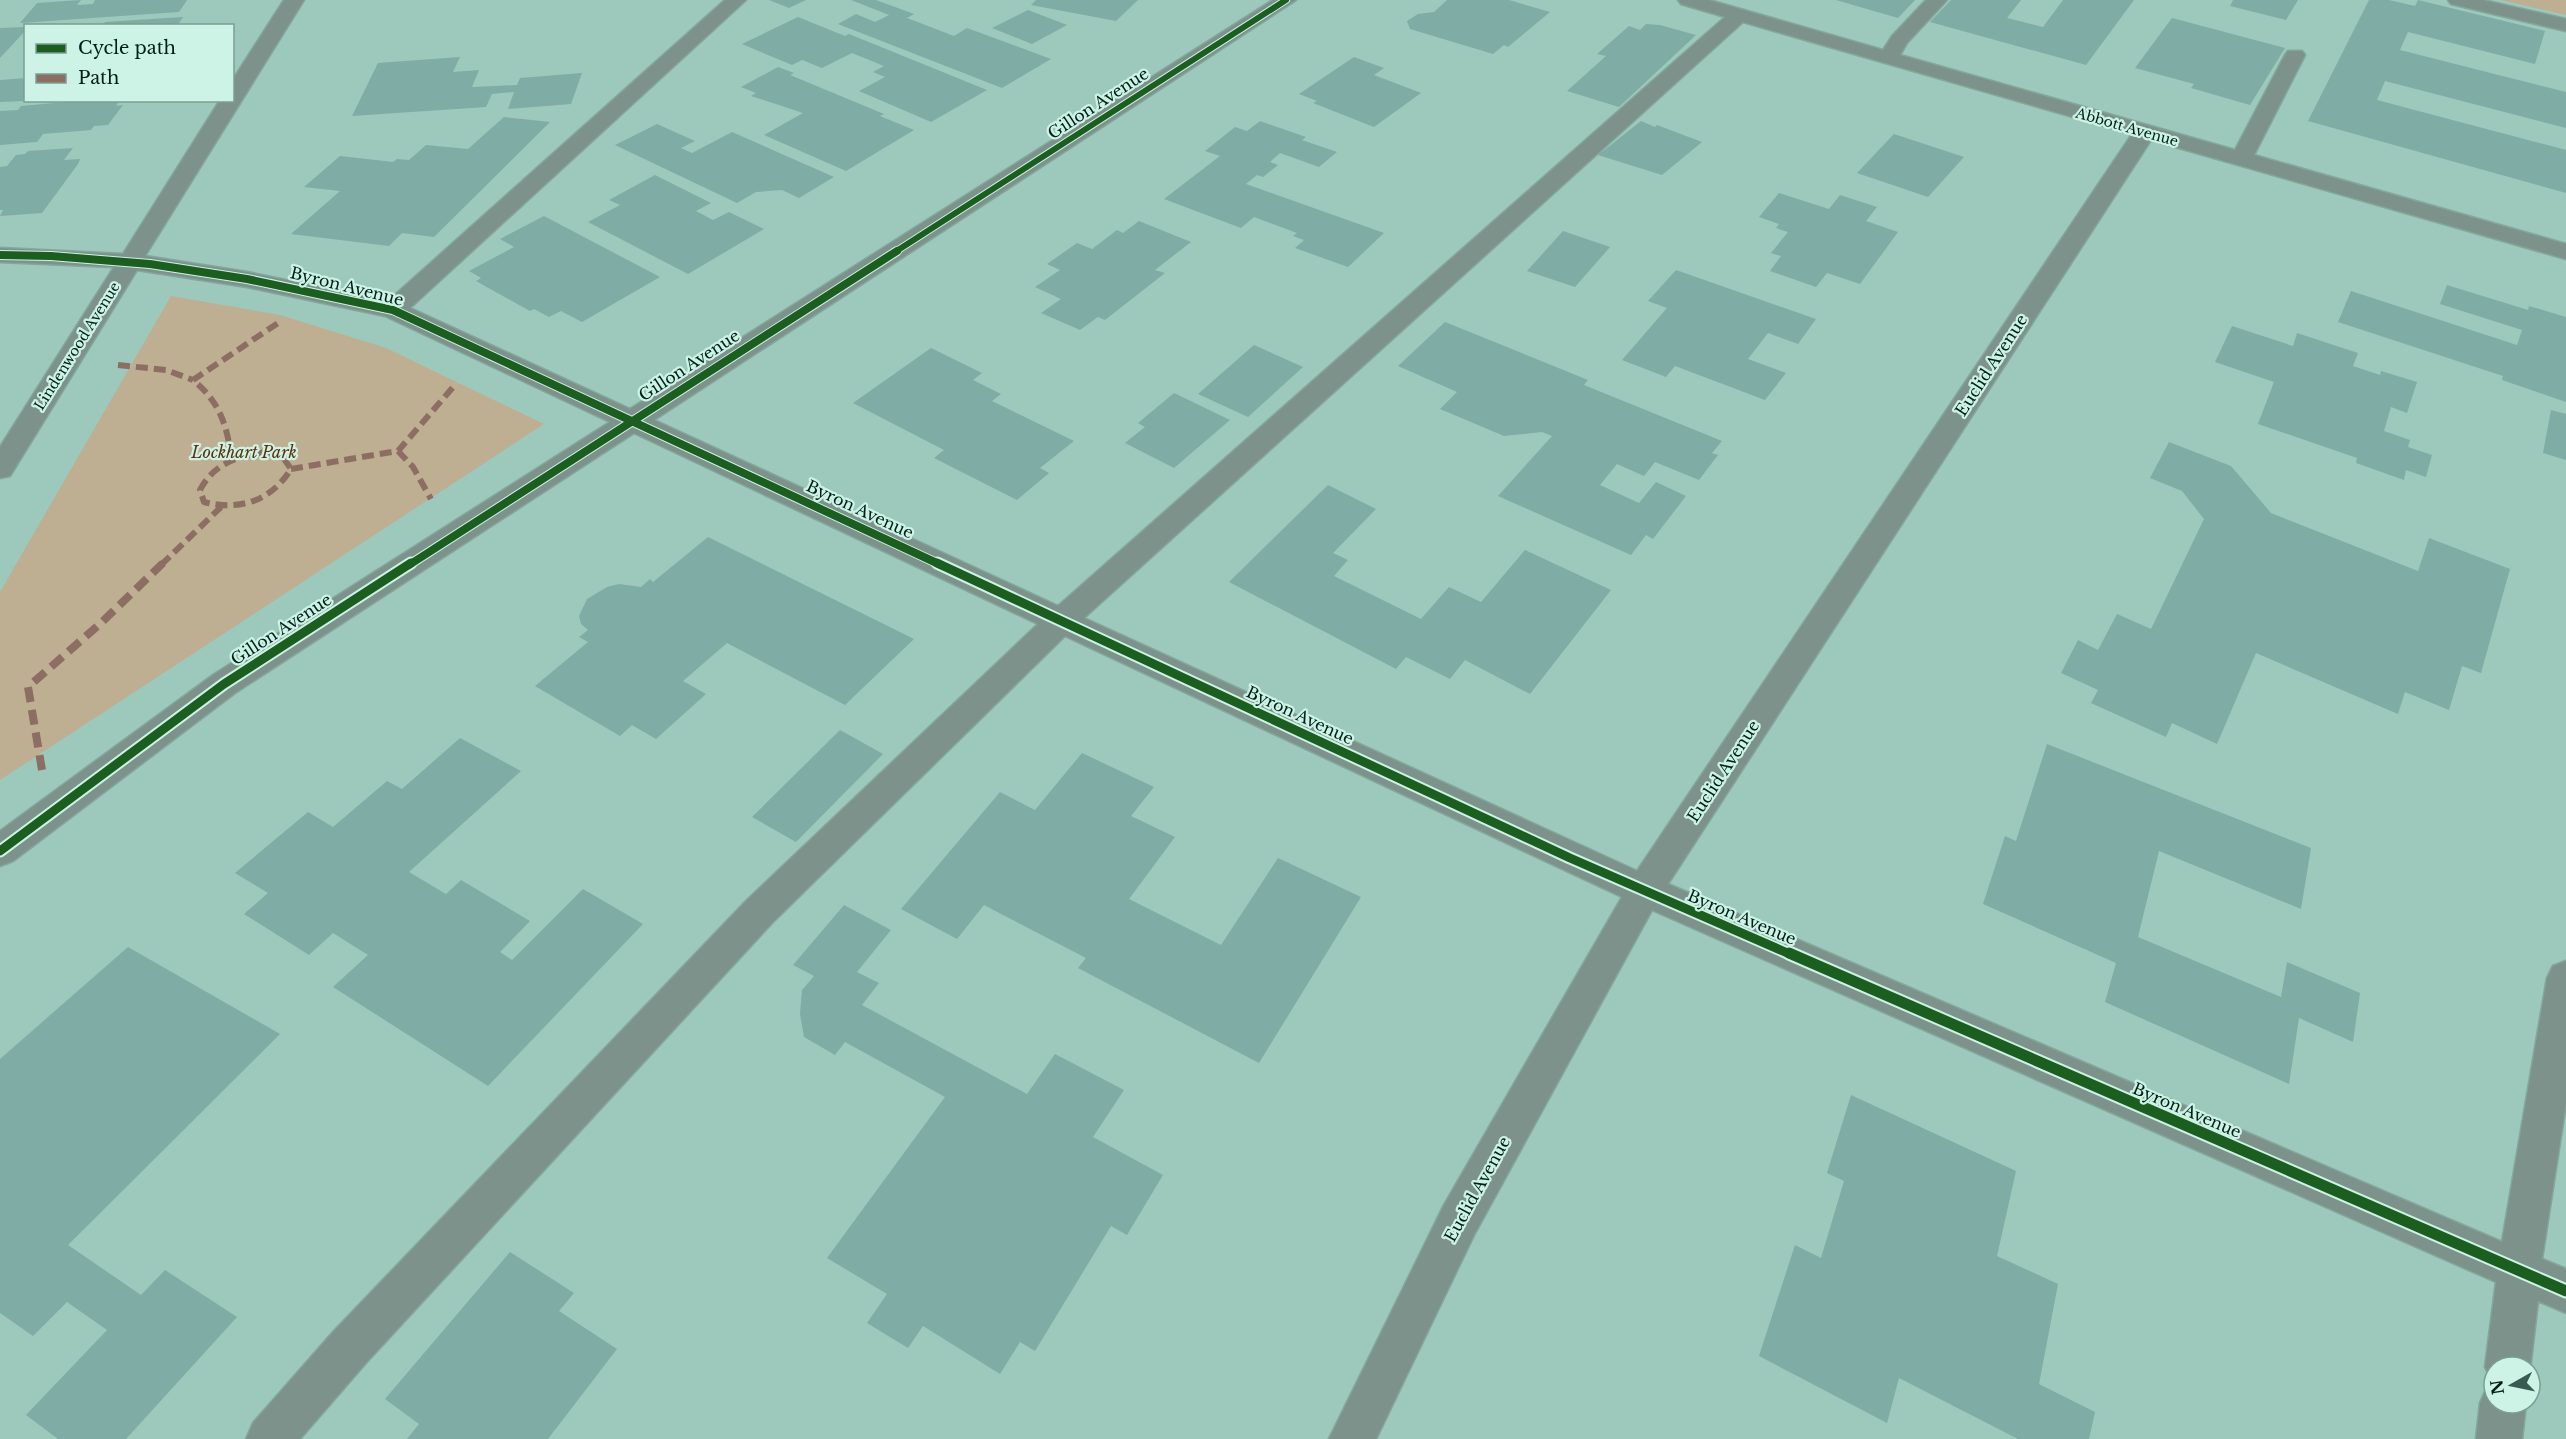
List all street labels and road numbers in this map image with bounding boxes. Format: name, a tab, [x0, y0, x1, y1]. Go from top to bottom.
street label: Gillon Avenue	[1044, 63, 1152, 143]
street label: Abbott Avenue	[2073, 104, 2180, 150]
street label: Byron Avenue	[288, 262, 406, 310]
street label: Lindenwood Avenue	[30, 279, 124, 413]
street label: Euclid Avenue	[1951, 310, 2031, 420]
street label: Gillon Avenue	[635, 325, 743, 405]
street label: Byron Avenue	[803, 475, 917, 543]
street label: Gillon Avenue	[227, 589, 335, 669]
street label: Byron Avenue	[1243, 681, 1357, 749]
street label: Euclid Avenue	[1683, 716, 1763, 826]
street label: Byron Avenue	[1685, 885, 1799, 949]
street label: Byron Avenue	[2130, 1078, 2244, 1142]
street label: Euclid Avenue	[1440, 1133, 1514, 1245]

